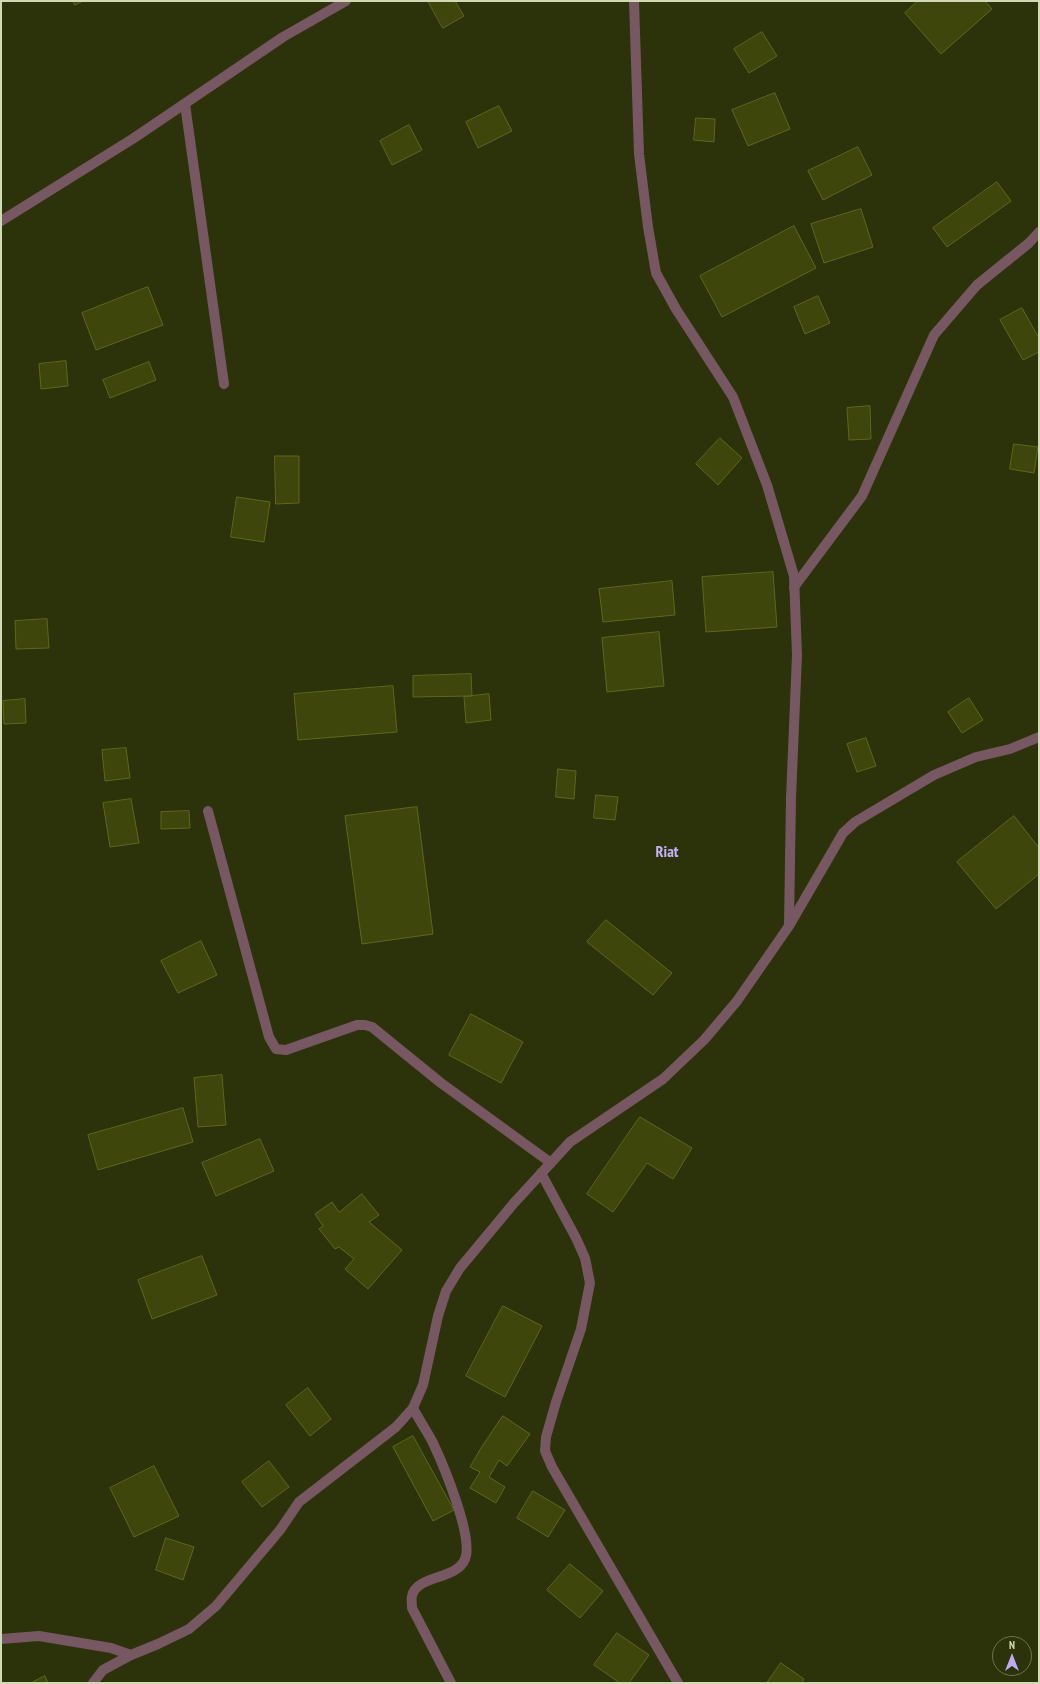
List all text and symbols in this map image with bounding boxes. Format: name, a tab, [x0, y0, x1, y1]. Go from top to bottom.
district label: Riat	[656, 842, 678, 862]
north arrow	[992, 1636, 1032, 1676]
text: N	[1009, 1638, 1015, 1652]

